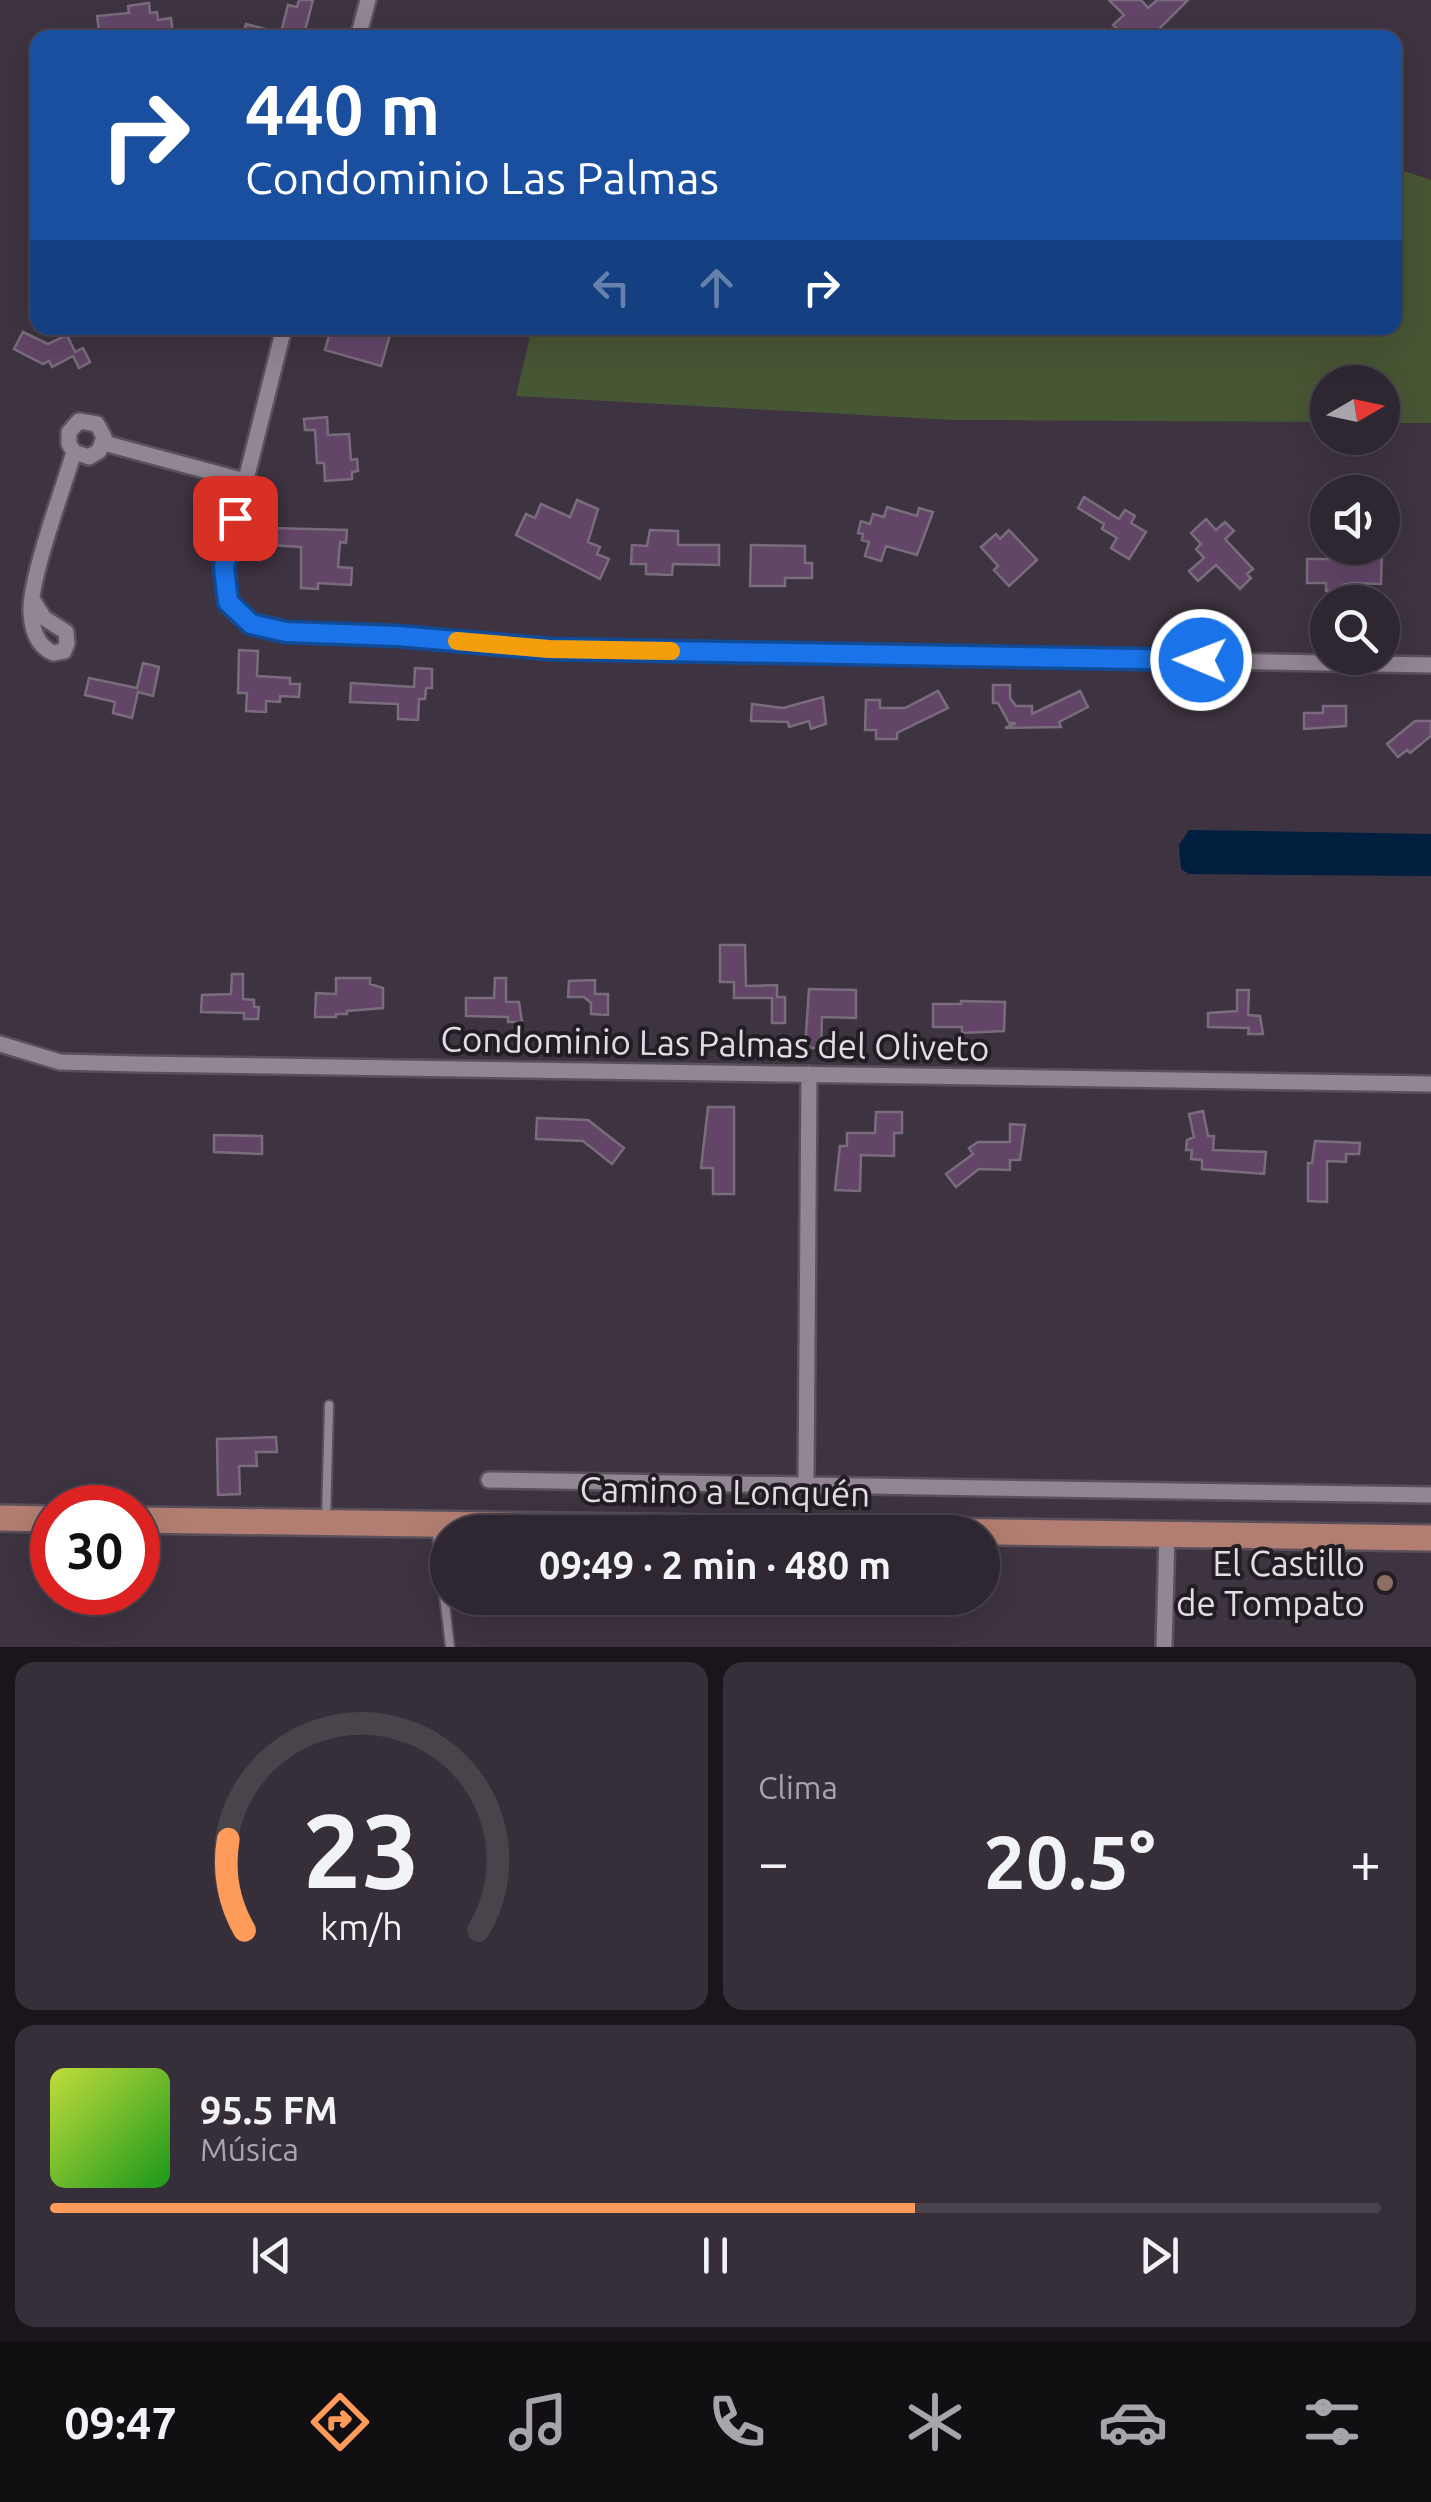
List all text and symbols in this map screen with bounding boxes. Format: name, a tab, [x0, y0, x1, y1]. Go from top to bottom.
icon: right	[80, 70, 210, 200]
text: 440 m	[245, 70, 440, 148]
text: Condominio Las Palmas	[245, 152, 719, 203]
icon: left	[584, 260, 639, 315]
icon: ahead	[689, 260, 744, 315]
icon: right	[794, 260, 849, 315]
north arrow	[1310, 365, 1400, 455]
map controls	[1310, 365, 1400, 675]
button: sound	[1310, 475, 1400, 565]
pin	[193, 476, 278, 561]
icon: arrive	[208, 491, 263, 546]
button: search	[1310, 585, 1400, 675]
position arrow	[1149, 608, 1253, 712]
street label: Condominio Las Palmas del Oliveto	[440, 1018, 990, 1068]
street label: Camino a Lonquén	[579, 1468, 871, 1514]
speed limit sign: 30	[30, 1485, 160, 1615]
place label: El Castillo de Tompato	[1176, 1543, 1365, 1623]
text: 09:49 · 2 min · 480 m	[539, 1544, 891, 1586]
marker: El Castillo de Tompato	[1374, 1572, 1396, 1594]
text: Clima	[758, 1769, 838, 1805]
text: 23	[303, 1791, 420, 1908]
text: 20.5°	[984, 1819, 1155, 1903]
text: −	[758, 1831, 789, 1892]
text: +	[1350, 1831, 1381, 1892]
text: km/h	[320, 1907, 403, 1947]
text: 95.5 FM	[200, 2089, 338, 2131]
text: Música	[200, 2131, 299, 2167]
icon: previous	[244, 2228, 299, 2283]
icon: pause	[688, 2228, 743, 2283]
icon: next	[1132, 2228, 1187, 2283]
icon: directions	[305, 2387, 375, 2457]
icon: music	[503, 2387, 573, 2457]
icon: phone	[702, 2387, 772, 2457]
icon: climate	[900, 2387, 970, 2457]
icon: car	[1098, 2387, 1168, 2457]
icon: filters	[1297, 2387, 1367, 2457]
text: 09:47	[64, 2397, 177, 2448]

